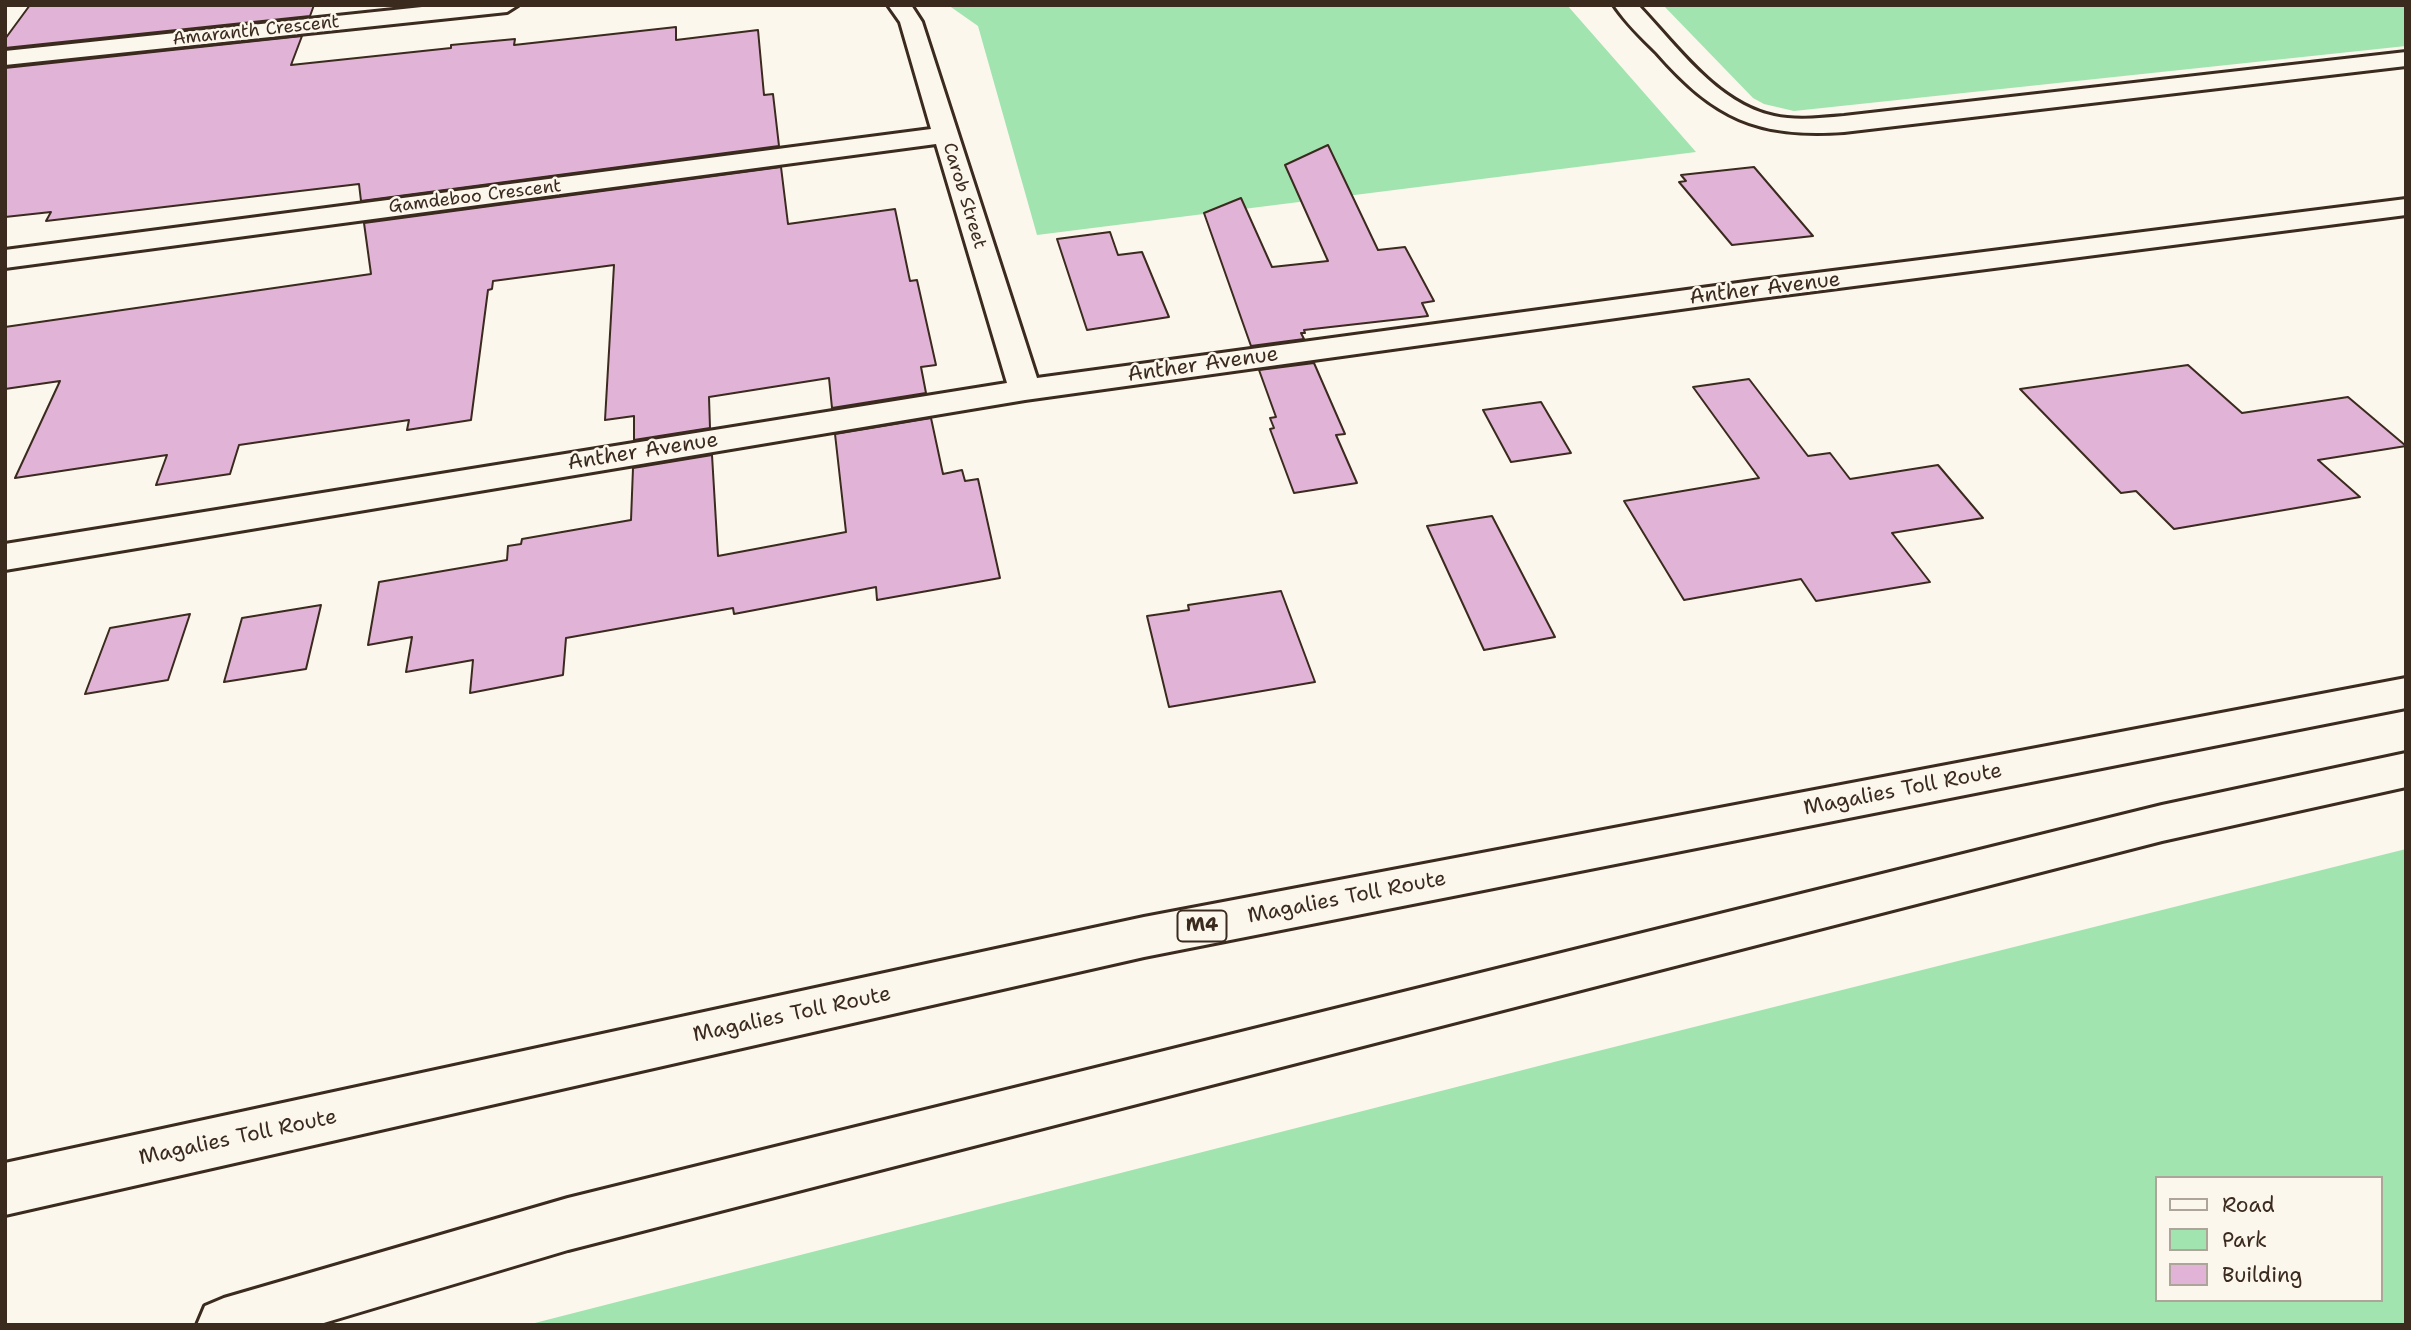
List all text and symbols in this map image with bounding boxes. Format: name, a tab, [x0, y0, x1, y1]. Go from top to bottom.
street label: Amaranth Crescent	[172, 11, 340, 51]
street label: Carob Street	[938, 140, 990, 252]
street label: Gamdeboo Crescent	[387, 176, 563, 218]
street label: Anther Avenue	[1688, 267, 1842, 311]
street label: Anther Avenue	[1126, 342, 1280, 388]
street label: Anther Avenue	[566, 428, 720, 476]
street label: Magalies Toll Route	[1802, 758, 2004, 822]
street label: Magalies Toll Route	[1246, 866, 1448, 930]
road number: M4	[1178, 910, 1226, 942]
street label: Magalies Toll Route	[691, 982, 893, 1048]
street label: Magalies Toll Route	[137, 1105, 339, 1171]
legend	[2156, 1176, 2383, 1302]
text: Road	[2222, 1191, 2275, 1219]
text: Park	[2222, 1226, 2267, 1254]
text: Building	[2222, 1261, 2302, 1289]

